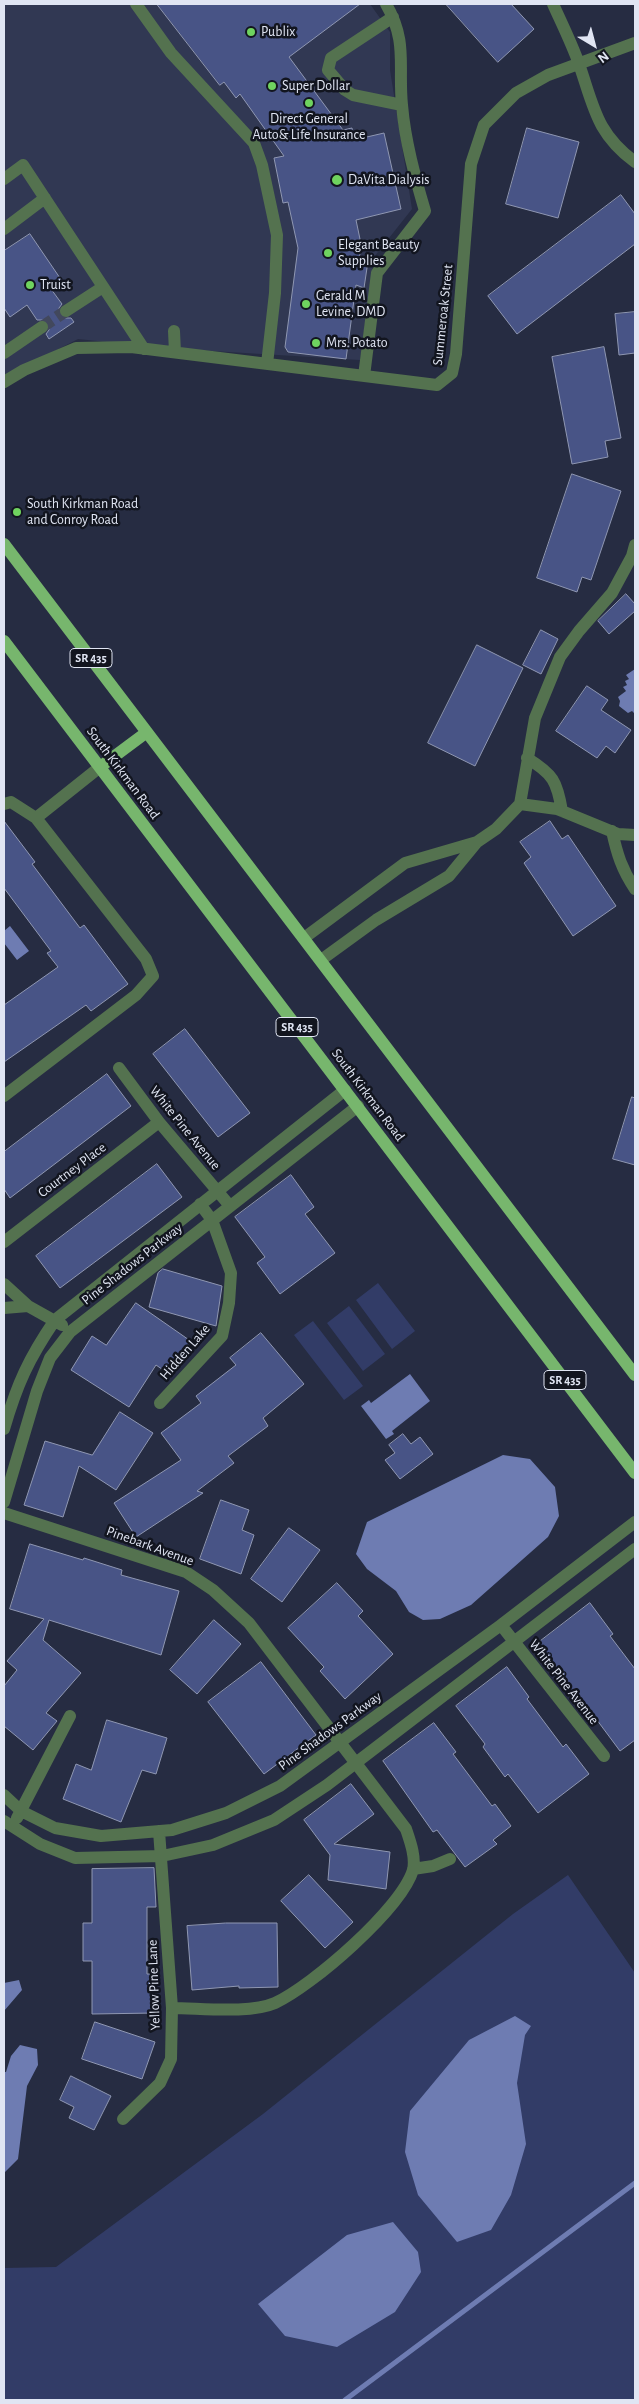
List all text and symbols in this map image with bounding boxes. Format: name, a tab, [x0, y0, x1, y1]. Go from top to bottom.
north arrow	[569, 20, 619, 70]
place label: Publix	[261, 24, 295, 40]
marker: Publix	[245, 26, 257, 38]
text: N	[595, 48, 611, 65]
place label: Super Dollar	[282, 78, 350, 94]
marker: Super Dollar	[266, 80, 278, 92]
marker: Direct General Auto& Life Insurance	[303, 97, 315, 109]
place label: Direct General Auto& Life Insurance	[253, 111, 365, 144]
place label: DaVita Dialysis	[348, 172, 430, 188]
marker: DaVita Dialysis	[330, 173, 344, 187]
place label: Elegant Beauty Supplies	[338, 237, 419, 270]
marker: Elegant Beauty Supplies	[322, 247, 334, 259]
street label: Summeroak Street	[429, 263, 457, 367]
place label: Truist	[40, 277, 71, 293]
marker: Truist	[24, 279, 36, 291]
place label: Gerald M Levine, DMD	[316, 288, 385, 321]
marker: Gerald M Levine, DMD	[300, 298, 312, 310]
place label: Mrs. Potato	[326, 335, 388, 351]
marker: Mrs. Potato	[310, 337, 322, 349]
place label: South Kirkman Road and Conroy Road	[27, 496, 138, 528]
marker: South Kirkman Road and Conroy Road	[11, 506, 23, 518]
road number: SR 435	[70, 648, 112, 668]
street label: South Kirkman Road	[83, 724, 163, 822]
road number: SR 435	[276, 1018, 318, 1036]
street label: South Kirkman Road	[328, 1046, 408, 1144]
street label: White Pine Avenue	[146, 1082, 224, 1174]
street label: Courtney Place	[35, 1139, 109, 1201]
street label: Pine Shadows Parkway	[78, 1219, 186, 1309]
street label: Hidden Lake	[156, 1321, 214, 1383]
road number: SR 435	[544, 1370, 586, 1390]
street label: Pinebark Avenue	[104, 1522, 196, 1570]
street label: White Pine Avenue	[526, 1636, 602, 1728]
street label: Pine Shadows Parkway	[275, 1688, 385, 1774]
street label: Yellow Pine Lane	[144, 1939, 164, 2031]

